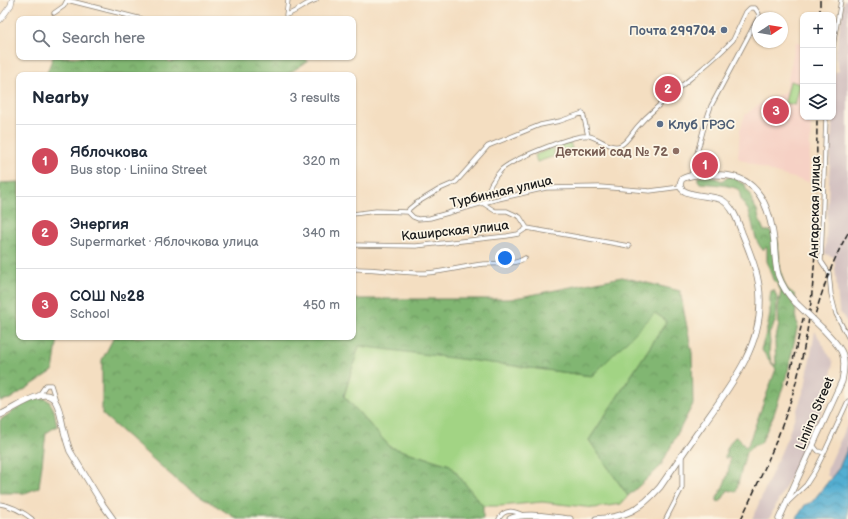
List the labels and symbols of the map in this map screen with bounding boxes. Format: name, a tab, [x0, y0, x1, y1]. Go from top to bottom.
north arrow	[752, 12, 788, 48]
place label: Почта 299704	[629, 23, 716, 39]
marker: Почта 299704	[719, 25, 729, 35]
pin: 2	[655, 74, 681, 104]
pin: 3	[763, 96, 789, 126]
place label: Клуб ГРЭС	[668, 117, 735, 133]
marker: Клуб ГРЭС	[655, 119, 665, 129]
place label: Детский сад № 72	[555, 144, 668, 160]
marker: Детский сад № 72	[671, 146, 681, 156]
pin: 1	[692, 150, 718, 180]
street label: Ангарская улица	[806, 155, 824, 259]
street label: Турбинная улица	[449, 172, 554, 212]
street label: Каширская улица	[400, 217, 510, 245]
your location	[495, 248, 515, 268]
street label: Liniina Street	[792, 375, 837, 452]

